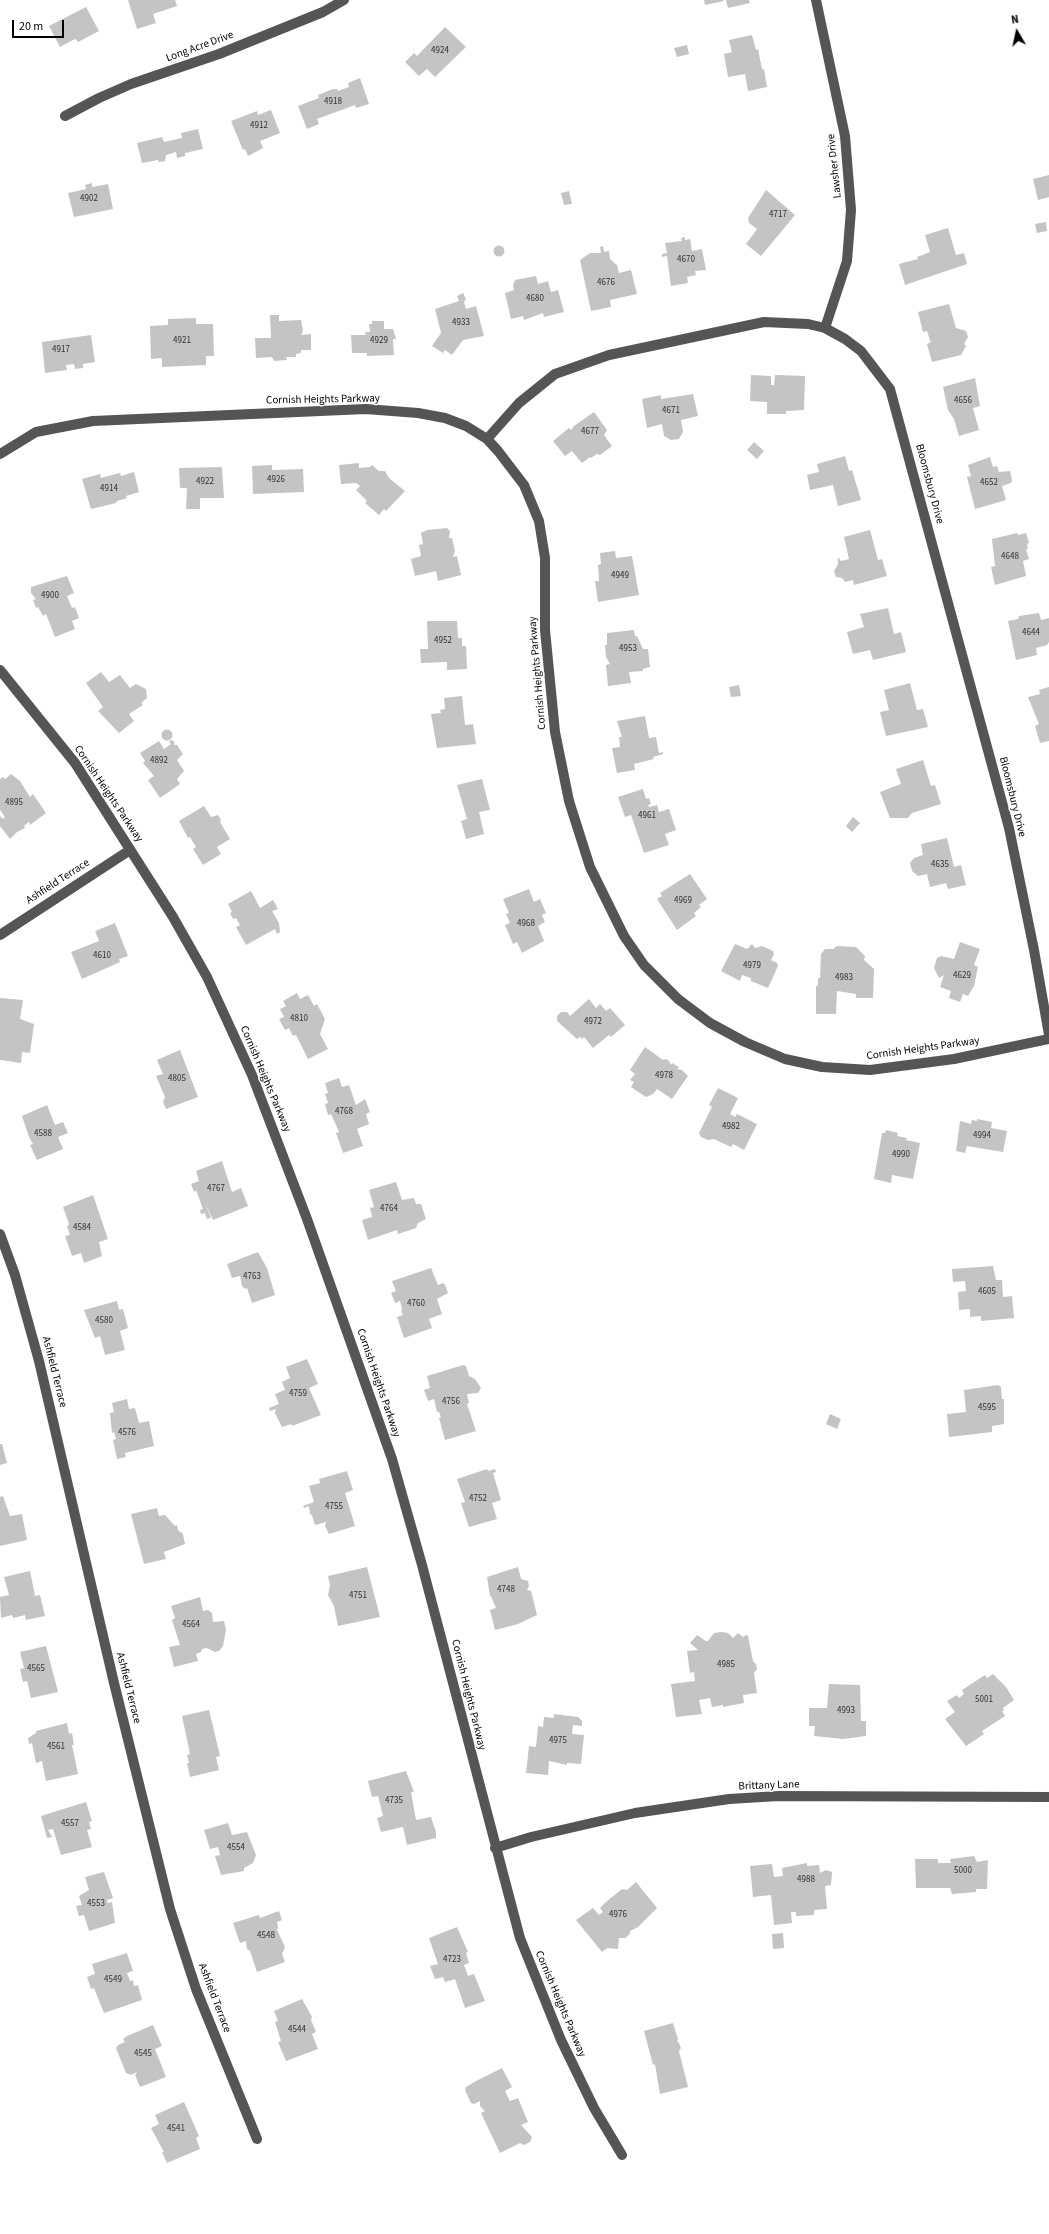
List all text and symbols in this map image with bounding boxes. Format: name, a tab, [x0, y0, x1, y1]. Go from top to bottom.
scale bar	[14, 12, 66, 38]
north arrow	[997, 12, 1037, 52]
text: N	[1010, 12, 1020, 28]
text: 20 m	[19, 18, 43, 35]
street label: Long Acre Drive	[164, 29, 236, 65]
house number: 4924	[431, 46, 449, 56]
house number: 4918	[324, 97, 342, 107]
house number: 4912	[250, 121, 268, 131]
street label: Lawsher Drive	[825, 133, 845, 199]
house number: 4902	[80, 194, 98, 204]
house number: 4717	[769, 210, 787, 220]
house number: 4670	[677, 255, 695, 265]
house number: 4676	[597, 278, 615, 288]
house number: 4680	[526, 294, 544, 304]
house number: 4933	[452, 318, 470, 328]
house number: 4921	[173, 336, 191, 346]
house number: 4929	[370, 336, 388, 346]
house number: 4917	[52, 345, 70, 355]
street label: Cornish Heights Parkway	[266, 392, 380, 408]
house number: 4656	[954, 396, 972, 406]
house number: 4671	[662, 406, 680, 416]
house number: 4677	[581, 427, 599, 437]
street label: Bloomsbury Drive	[912, 443, 946, 525]
house number: 4926	[267, 475, 285, 485]
house number: 4922	[196, 477, 214, 487]
house number: 4652	[980, 478, 998, 488]
house number: 4914	[100, 484, 118, 494]
house number: 4648	[1001, 552, 1019, 562]
house number: 4949	[611, 571, 629, 581]
house number: 4900	[41, 591, 59, 601]
street label: Cornish Heights Parkway	[526, 616, 550, 730]
house number: 4644	[1022, 628, 1040, 638]
house number: 4952	[434, 636, 452, 646]
house number: 4953	[619, 644, 637, 654]
street label: Cornish Heights Parkway	[71, 743, 145, 845]
street label: Bloomsbury Drive	[996, 755, 1028, 839]
house number: 4892	[150, 756, 168, 766]
house number: 4895	[5, 798, 23, 808]
house number: 4961	[638, 811, 656, 821]
street label: Ashfield Terrace	[24, 857, 92, 907]
house number: 4635	[931, 860, 949, 870]
house number: 4969	[674, 896, 692, 906]
house number: 4968	[517, 919, 535, 929]
house number: 4610	[93, 951, 111, 961]
house number: 4979	[743, 961, 761, 971]
house number: 4629	[953, 971, 971, 981]
house number: 4983	[835, 973, 853, 983]
house number: 4810	[290, 1014, 308, 1024]
house number: 4972	[584, 1017, 602, 1027]
street label: Cornish Heights Parkway	[237, 1024, 293, 1134]
street label: Cornish Heights Parkway	[866, 1035, 980, 1063]
house number: 4978	[655, 1071, 673, 1081]
house number: 4805	[168, 1074, 186, 1084]
house number: 4768	[335, 1107, 353, 1117]
house number: 4982	[722, 1122, 740, 1132]
house number: 4588	[34, 1129, 52, 1139]
house number: 4994	[973, 1131, 991, 1141]
house number: 4990	[892, 1150, 910, 1160]
house number: 4767	[207, 1184, 225, 1194]
house number: 4764	[380, 1204, 398, 1214]
house number: 4584	[73, 1223, 91, 1233]
house number: 4763	[243, 1272, 261, 1282]
house number: 4605	[978, 1287, 996, 1297]
house number: 4760	[407, 1299, 425, 1309]
house number: 4580	[95, 1316, 113, 1326]
street label: Cornish Heights Parkway	[353, 1327, 403, 1439]
street label: Ashfield Terrace	[39, 1335, 69, 1409]
house number: 4759	[289, 1389, 307, 1399]
house number: 4756	[442, 1397, 460, 1407]
house number: 4595	[978, 1403, 996, 1413]
house number: 4576	[118, 1428, 136, 1438]
house number: 4752	[469, 1494, 487, 1504]
house number: 4755	[325, 1502, 343, 1512]
house number: 4748	[497, 1585, 515, 1595]
house number: 4751	[349, 1591, 367, 1601]
house number: 4564	[182, 1620, 200, 1630]
street label: Cornish Heights Parkway	[448, 1638, 488, 1752]
street label: Ashfield Terrace	[113, 1651, 143, 1725]
house number: 4985	[717, 1660, 735, 1670]
house number: 4565	[27, 1664, 45, 1674]
house number: 5001	[975, 1695, 993, 1705]
house number: 4993	[837, 1706, 855, 1716]
house number: 4975	[549, 1736, 567, 1746]
house number: 4561	[47, 1742, 65, 1752]
street label: Brittany Lane	[738, 1778, 800, 1794]
house number: 4735	[385, 1796, 403, 1806]
house number: 4557	[61, 1819, 79, 1829]
house number: 4554	[227, 1843, 245, 1853]
house number: 5000	[954, 1866, 972, 1876]
house number: 4988	[797, 1875, 815, 1885]
house number: 4553	[87, 1899, 105, 1909]
house number: 4976	[609, 1910, 627, 1920]
house number: 4548	[257, 1931, 275, 1941]
street label: Cornish Heights Parkway	[532, 1949, 588, 2059]
house number: 4723	[443, 1955, 461, 1965]
street label: Ashfield Terrace	[195, 1962, 233, 2034]
house number: 4549	[104, 1975, 122, 1985]
house number: 4544	[288, 2025, 306, 2035]
house number: 4545	[134, 2049, 152, 2059]
house number: 4541	[167, 2124, 185, 2134]

